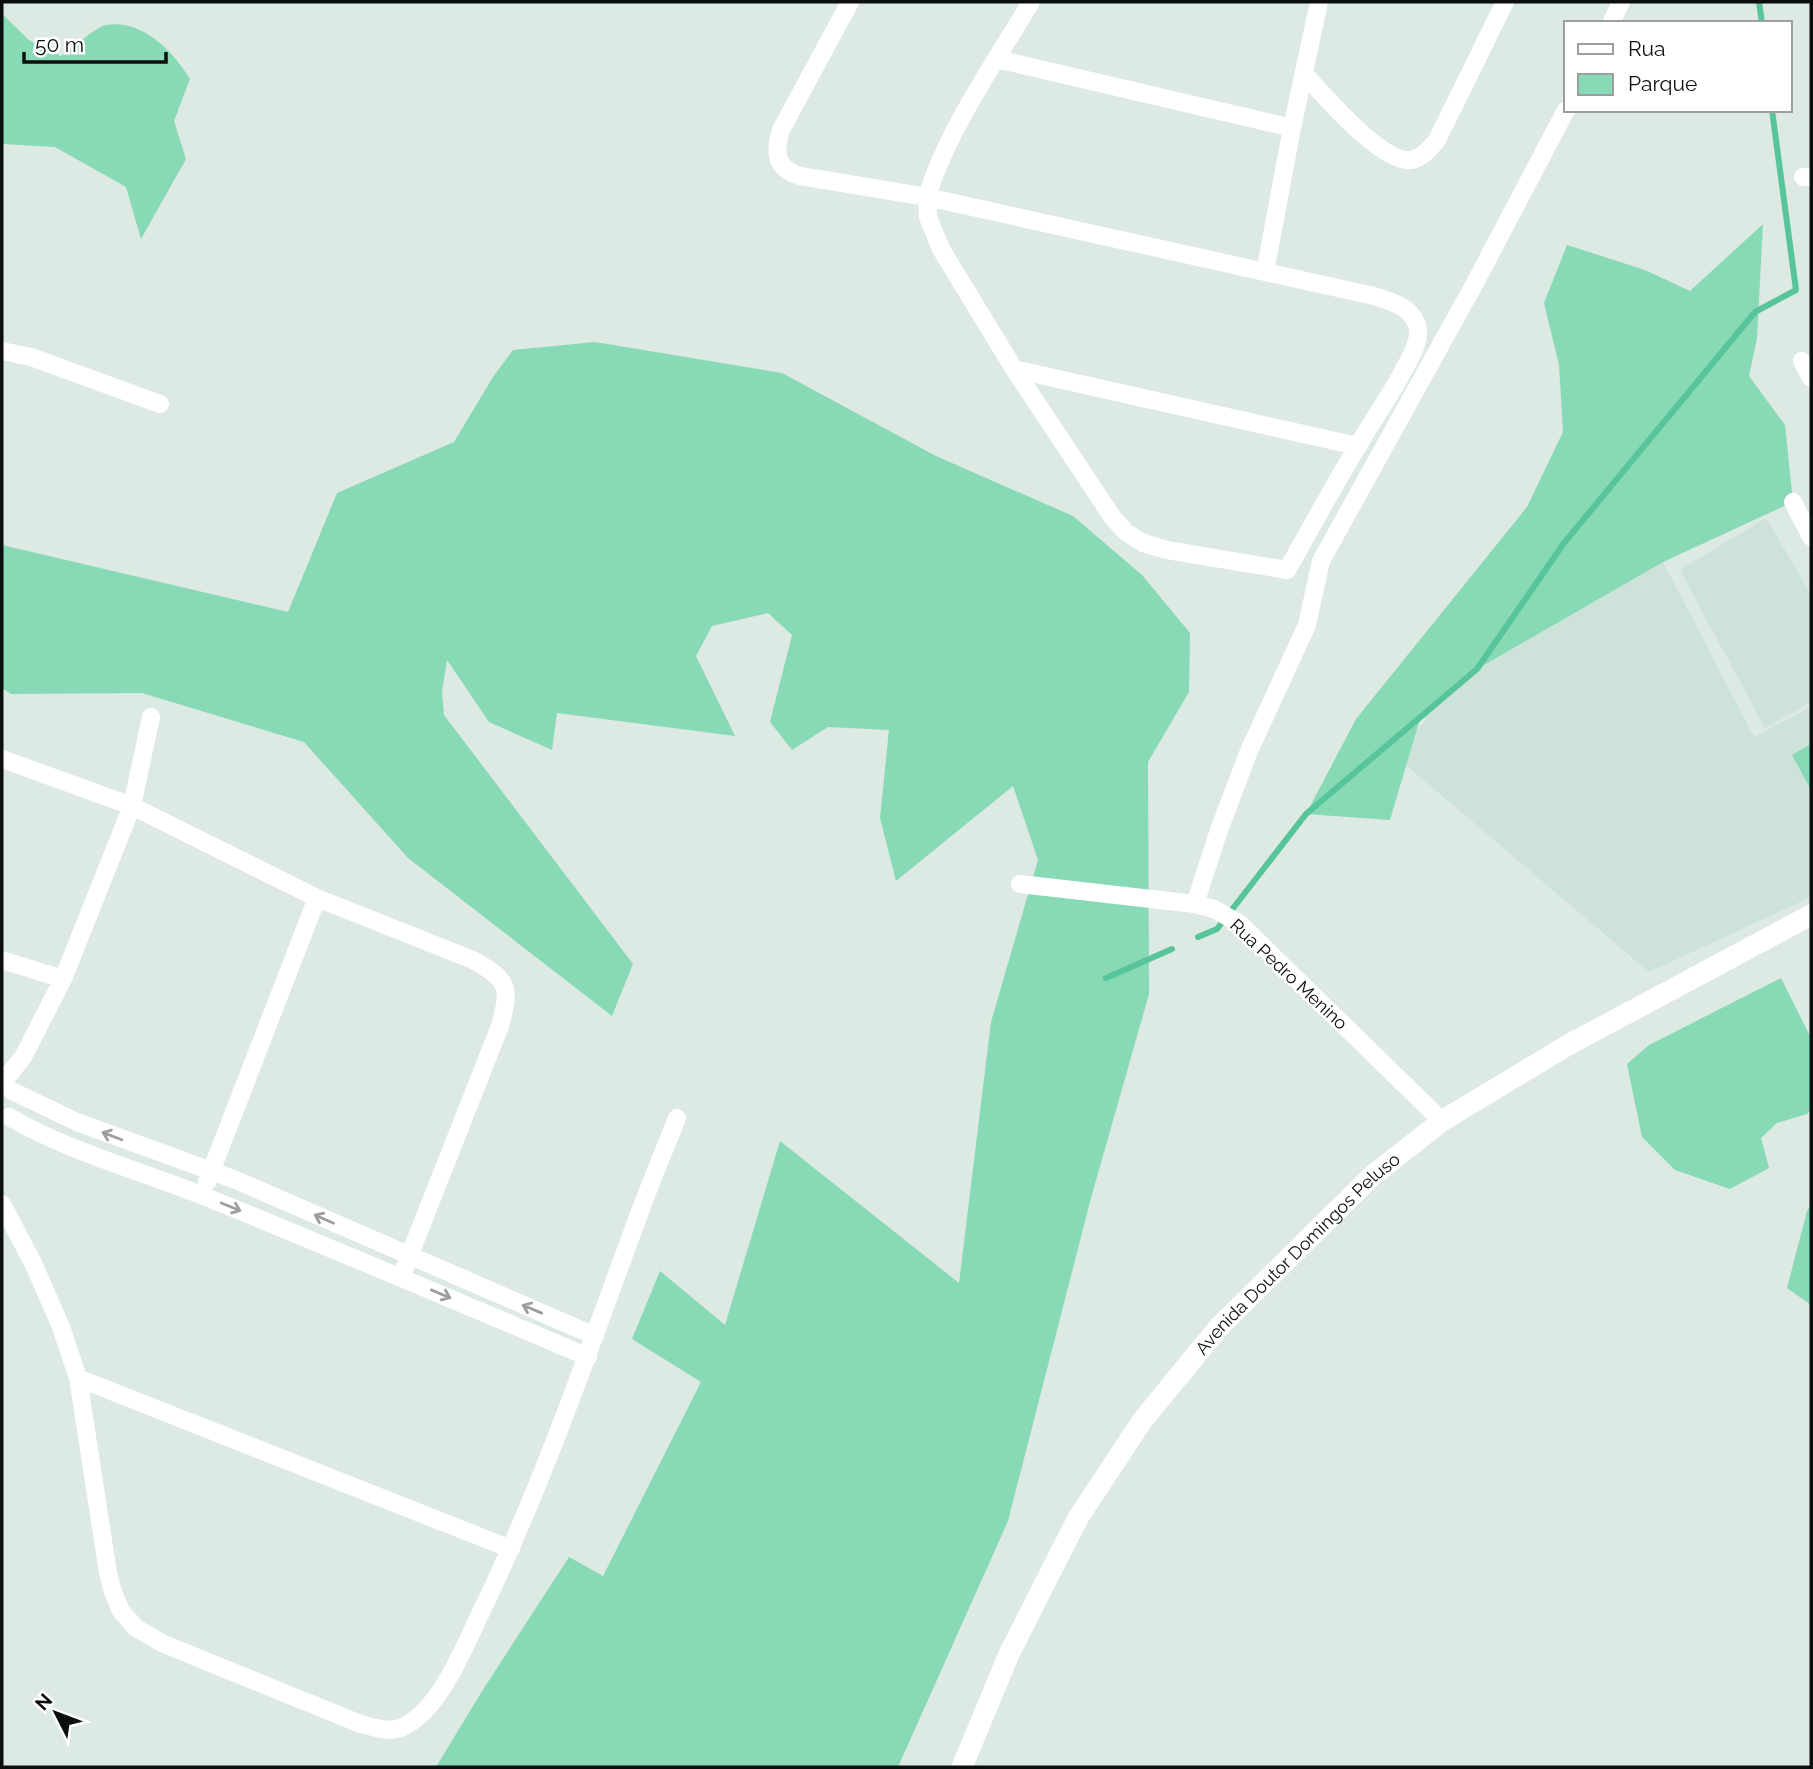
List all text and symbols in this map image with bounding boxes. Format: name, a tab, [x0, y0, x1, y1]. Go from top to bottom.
scale bar	[24, 21, 166, 65]
legend	[1564, 21, 1792, 112]
text: 50 m	[35, 32, 84, 57]
text: Rua	[1628, 36, 1665, 61]
text: Parque	[1628, 71, 1697, 96]
street label: Rua Pedro Menino	[1226, 914, 1352, 1034]
one-way arrow	[102, 1128, 124, 1141]
street label: Avenida Doutor Domingos Peluso	[1190, 1148, 1404, 1359]
one-way arrow	[220, 1202, 242, 1215]
one-way arrow	[313, 1212, 335, 1225]
one-way arrow	[430, 1288, 452, 1301]
one-way arrow	[522, 1302, 544, 1315]
north arrow	[21, 1678, 91, 1748]
text: N	[30, 1689, 56, 1714]

